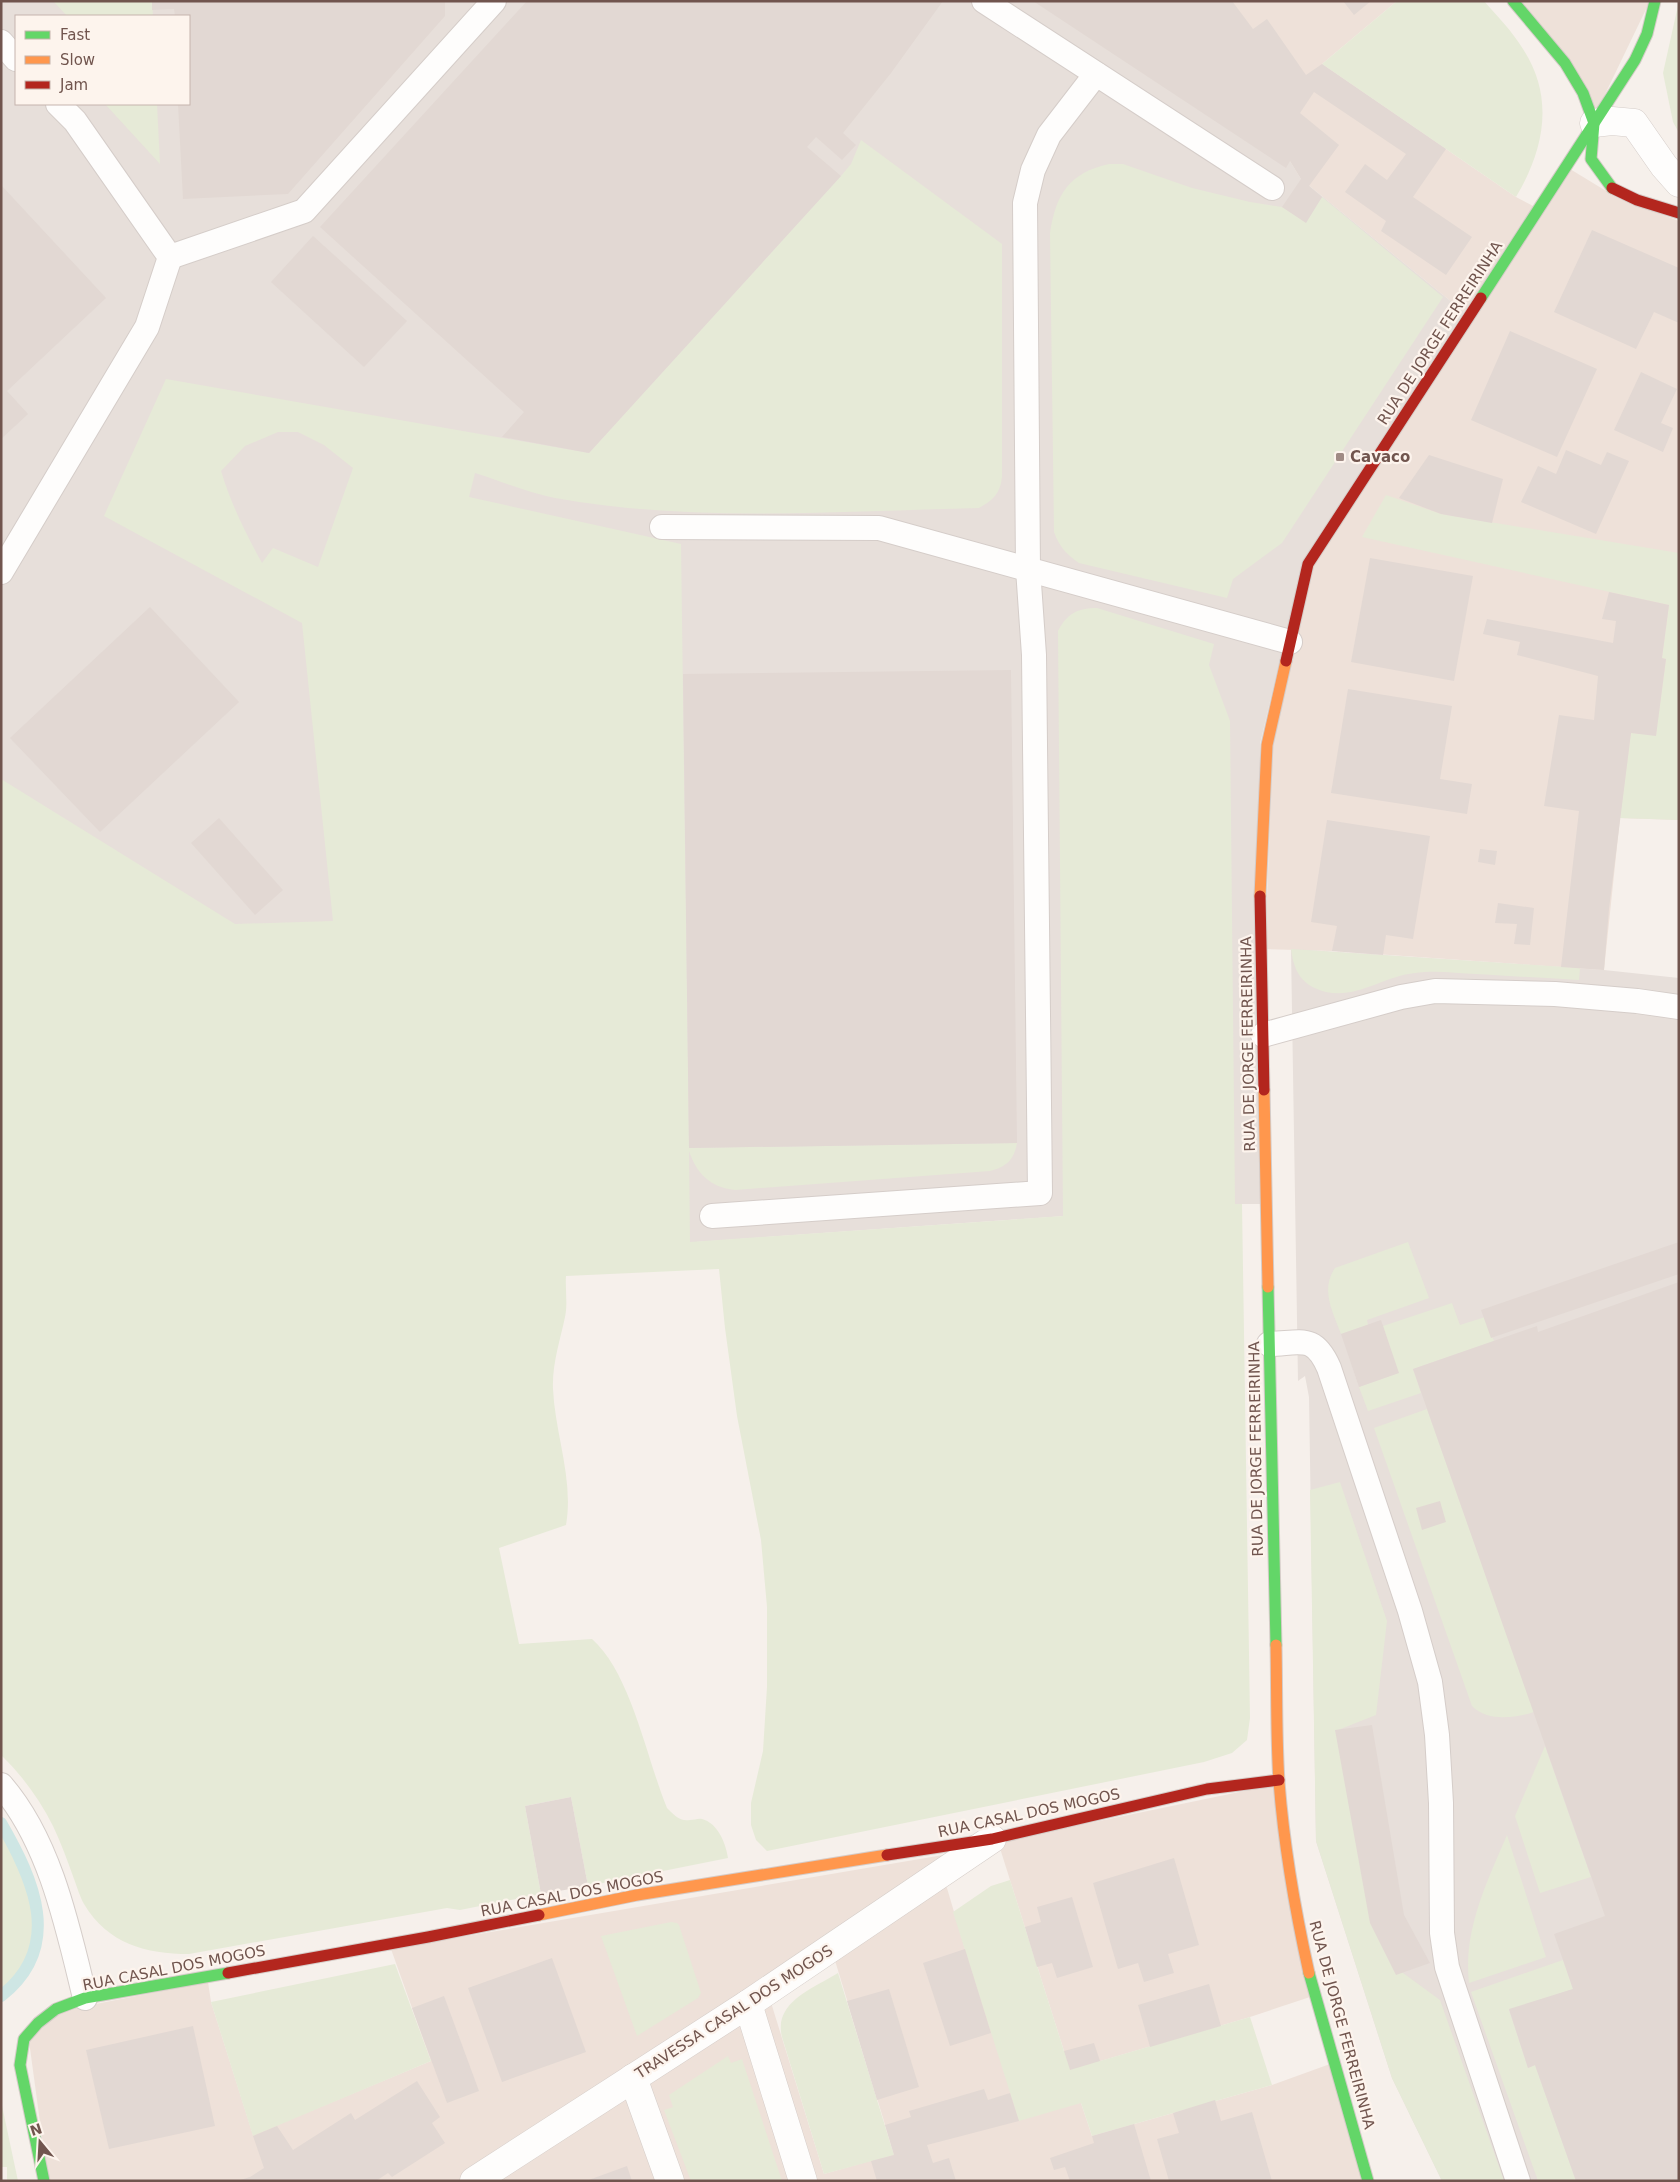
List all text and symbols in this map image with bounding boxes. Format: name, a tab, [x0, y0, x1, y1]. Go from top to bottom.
legend	[15, 15, 190, 105]
text: Fast	[60, 26, 90, 44]
text: Slow	[60, 51, 95, 69]
text: Jam	[59, 76, 88, 94]
street label: RUA DE JORGE FERREIRINHA	[1374, 237, 1507, 428]
place label: Cavaco	[1350, 448, 1410, 466]
marker: Cavaco	[1334, 451, 1346, 463]
street label: RUA DE JORGE FERREIRINHA	[1237, 936, 1259, 1152]
street label: RUA DE JORGE FERREIRINHA	[1245, 1341, 1267, 1557]
street label: RUA CASAL DOS MOGOS	[936, 1785, 1122, 1841]
street label: RUA CASAL DOS MOGOS	[479, 1867, 665, 1921]
street label: RUA DE JORGE FERREIRINHA	[1305, 1919, 1379, 2132]
street label: RUA CASAL DOS MOGOS	[81, 1941, 267, 1995]
street label: TRAVESSA CASAL DOS MOGOS	[631, 1941, 836, 2083]
north arrow	[15, 2117, 65, 2167]
text: N	[28, 2120, 44, 2139]

